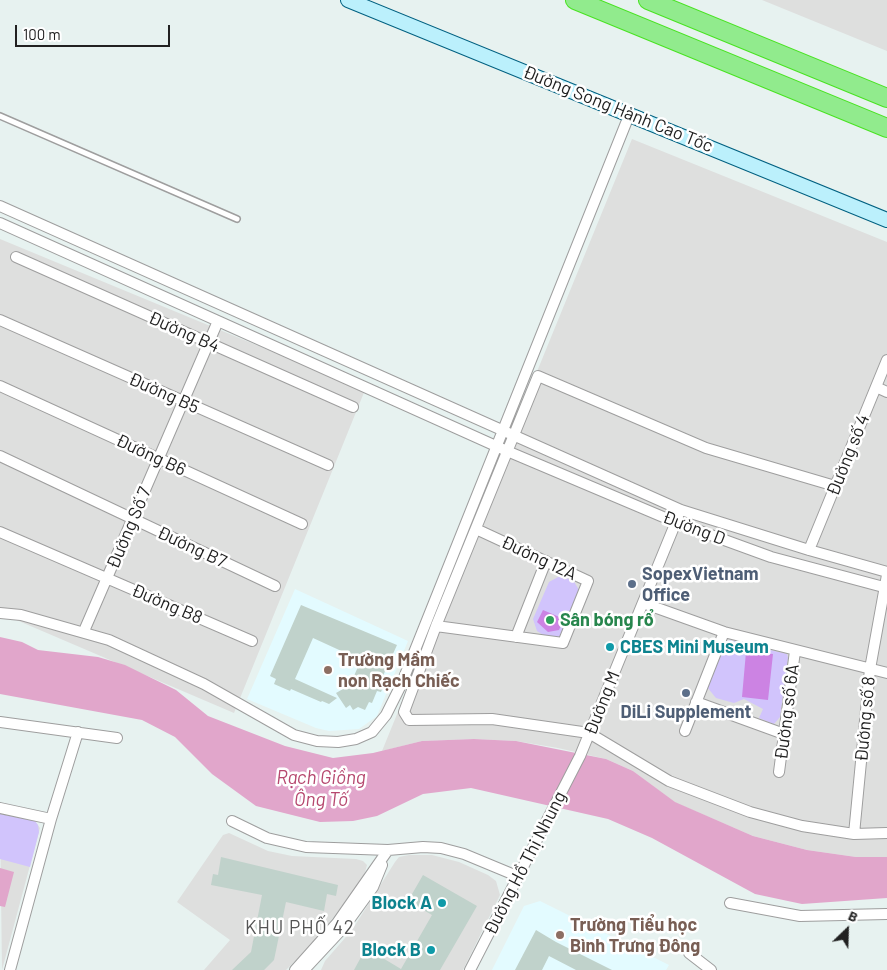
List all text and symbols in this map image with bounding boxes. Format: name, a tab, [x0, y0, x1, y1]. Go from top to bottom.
scale bar	[18, 15, 172, 47]
text: 100 m	[23, 25, 61, 43]
street label: Đường Song Hành Cao Tốc	[520, 61, 716, 157]
street label: Đường B4	[145, 307, 223, 357]
street label: Đường B5	[125, 368, 203, 418]
street label: Đường số 4	[822, 411, 874, 499]
street label: Đường B6	[113, 429, 189, 481]
street label: Đường Số 7	[102, 484, 156, 572]
street label: Đường D	[660, 506, 728, 550]
street label: Đường B7	[154, 522, 230, 572]
street label: Đường 12A	[498, 531, 580, 585]
place label: SopexVietnam Office	[642, 563, 759, 606]
marker: SopexVietnam Office	[626, 578, 638, 590]
street label: Đường B8	[128, 579, 206, 629]
place label: Sân bóng rổ	[560, 609, 654, 631]
marker: Sân bóng rổ	[544, 614, 556, 626]
place label: CBES Mini Museum	[620, 636, 769, 658]
marker: CBES Mini Museum	[604, 641, 616, 653]
place label: Trường Mầm non Rạch Chiếc	[338, 649, 460, 692]
street label: Đường số 6A	[770, 663, 804, 761]
marker: Trường Mầm non Rạch Chiếc	[322, 664, 334, 676]
street label: Đường M	[579, 668, 625, 738]
street label: Đường số 8	[851, 675, 879, 763]
marker: DiLi Supplement	[680, 687, 692, 699]
place label: DiLi Supplement	[621, 701, 751, 723]
water label: Rạch Giồng Ông Tố	[276, 767, 366, 811]
street label: Đường Hồ Thị Nhung	[479, 788, 571, 938]
place label: Block A	[371, 892, 432, 914]
marker: Block A	[436, 897, 448, 909]
north arrow	[822, 905, 872, 955]
text: B	[846, 906, 861, 925]
place label: Trường Tiểu học Bình Trưng Đông	[570, 914, 700, 956]
district label: KHU PHỐ 42	[244, 917, 356, 939]
marker: Trường Tiểu học Bình Trưng Đông	[554, 929, 566, 941]
place label: Block B	[361, 939, 421, 961]
marker: Block B	[425, 944, 437, 956]

